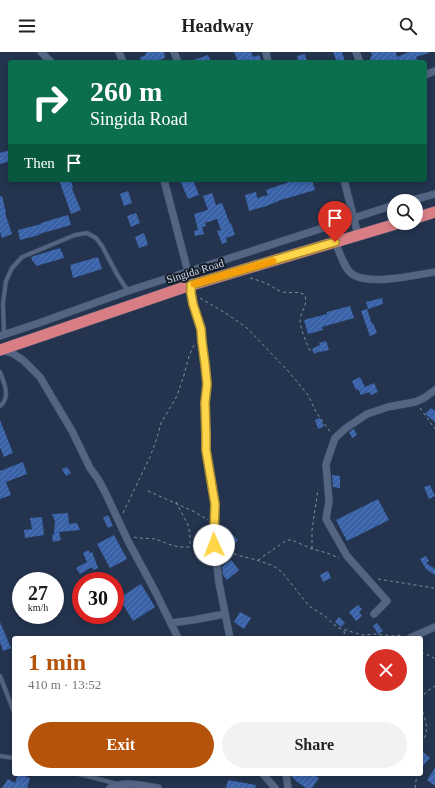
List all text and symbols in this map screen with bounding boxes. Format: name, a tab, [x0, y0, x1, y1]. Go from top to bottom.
icon: menu	[16, 15, 38, 37]
icon: search	[397, 15, 419, 37]
text: Headway	[182, 16, 254, 36]
icon: right	[24, 76, 76, 128]
text: 260 m	[90, 76, 162, 107]
text: Singida Road	[90, 109, 188, 129]
icon: arrive	[63, 152, 85, 174]
text: Then	[24, 155, 55, 171]
map controls	[387, 194, 423, 230]
button: search	[387, 194, 423, 230]
pin	[318, 201, 352, 242]
icon: arrive	[324, 207, 346, 229]
street label: Singida Road	[165, 256, 226, 285]
position arrow	[193, 524, 235, 566]
speed limit sign: 30	[72, 572, 124, 624]
text: 27	[28, 582, 48, 604]
text: km/h	[28, 602, 48, 613]
text: 1 min	[28, 649, 86, 675]
button: close	[365, 649, 407, 691]
text: 410 m · 13:52	[28, 677, 101, 692]
button: Exit	[28, 722, 214, 768]
button: Share	[222, 722, 407, 768]

